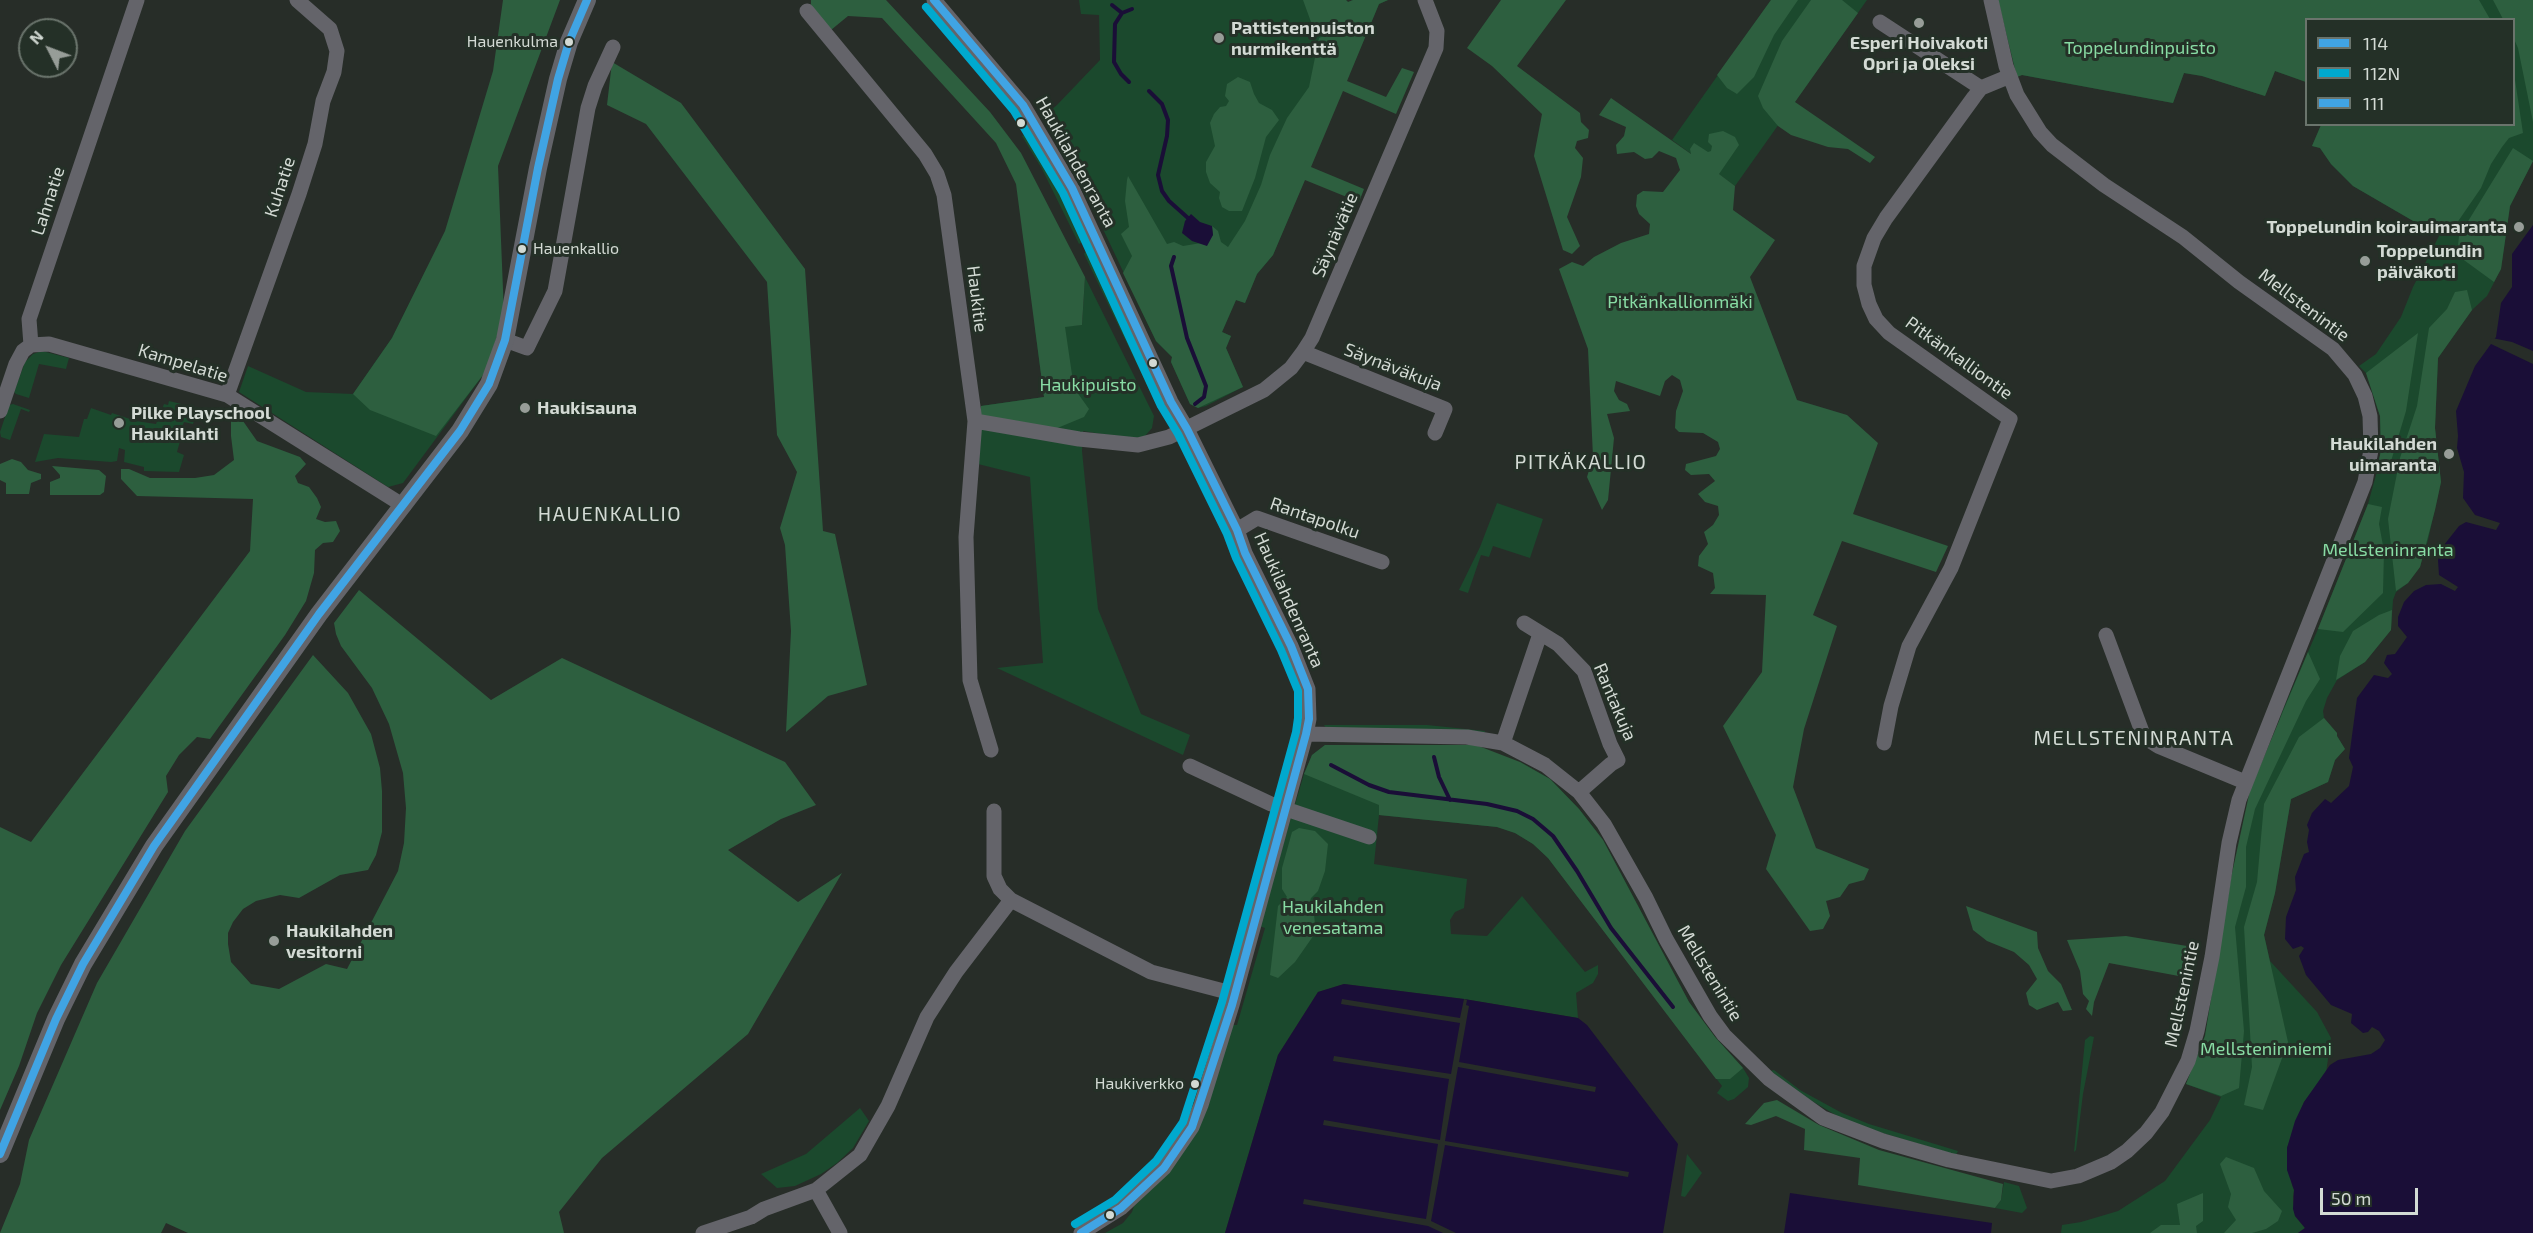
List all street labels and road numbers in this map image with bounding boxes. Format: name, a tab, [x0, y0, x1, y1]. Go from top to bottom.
street label: Haukilahdenranta	[1031, 93, 1121, 231]
street label: Kuhatie	[260, 154, 300, 220]
street label: Lahnatie	[27, 164, 69, 238]
street label: Säynävätie	[1307, 189, 1363, 281]
street label: Mellstenintie	[2254, 264, 2354, 346]
street label: Haukitie	[962, 265, 992, 333]
street label: Pitkänkalliontie	[1901, 312, 2017, 404]
street label: Säynäväkuja	[1341, 338, 1445, 396]
street label: Kampelatie	[136, 339, 230, 387]
street label: Rantapolku	[1267, 493, 1363, 543]
street label: Haukilahdenranta	[1249, 529, 1329, 671]
street label: Rantakuja	[1589, 660, 1641, 744]
street label: Mellstenintie	[1673, 921, 1747, 1025]
street label: Mellstenintie	[2160, 939, 2204, 1049]

